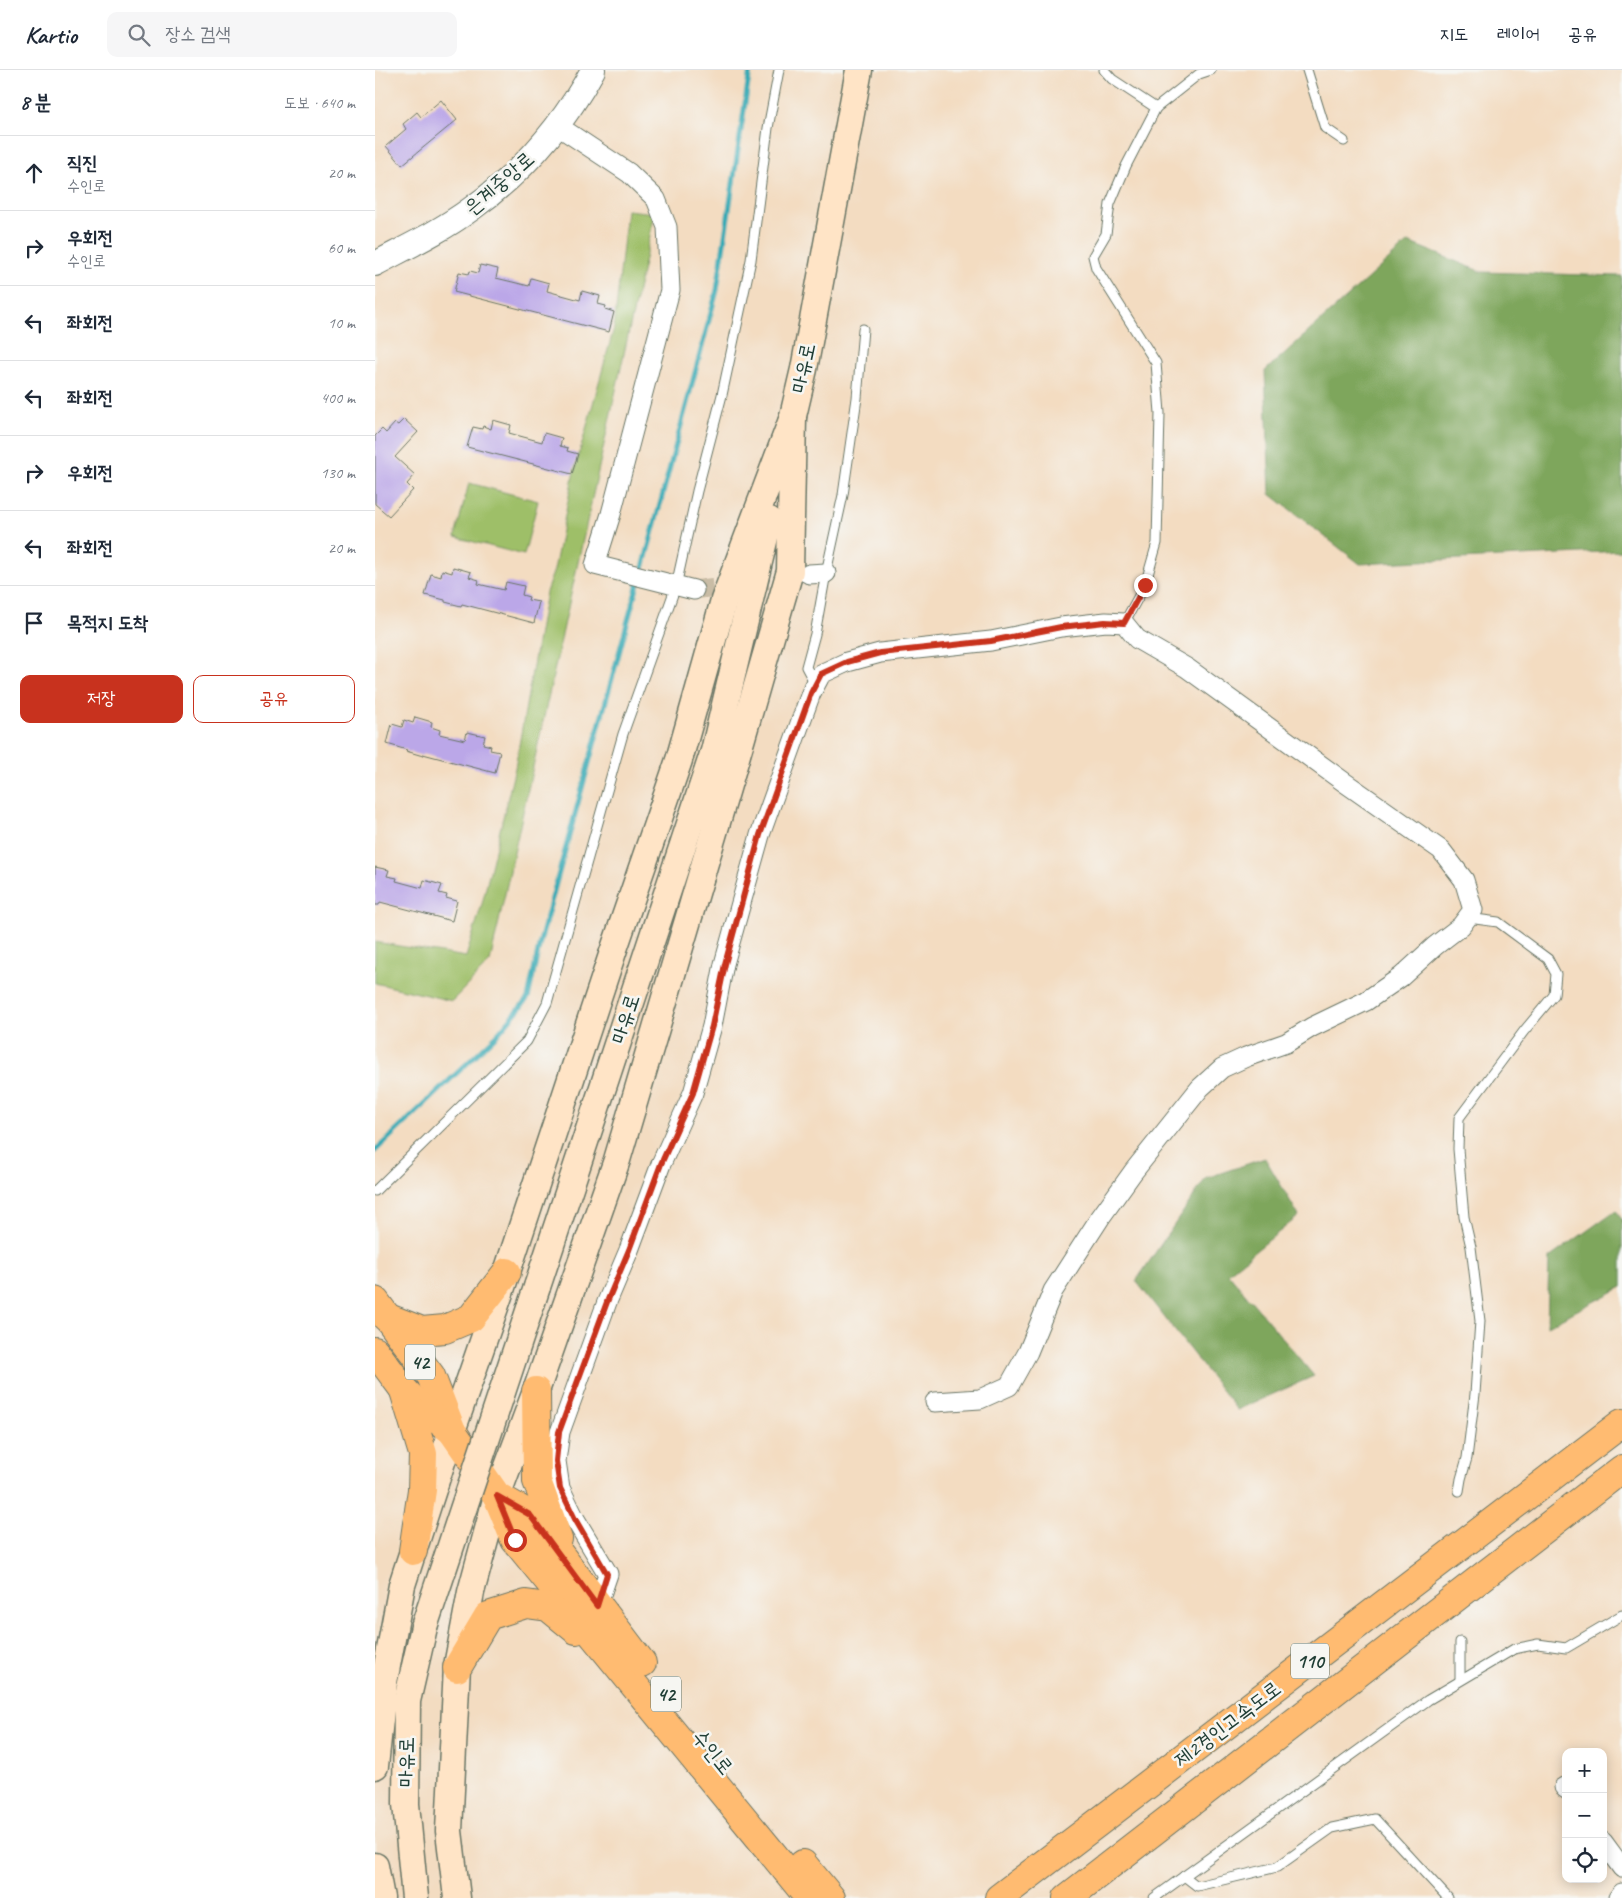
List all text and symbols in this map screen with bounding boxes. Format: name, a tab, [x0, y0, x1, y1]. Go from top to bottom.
search box	[107, 12, 457, 57]
text: Kartio	[25, 20, 77, 50]
icon: search	[125, 21, 153, 49]
text: 장소 검색	[165, 22, 231, 46]
text: 지도	[1440, 23, 1469, 45]
text: 레이어	[1497, 23, 1540, 45]
text: 공유	[1568, 23, 1597, 45]
text: 8 분	[20, 89, 51, 115]
text: 도보 · 640 m	[284, 93, 355, 113]
street label: 은계중앙로	[459, 145, 539, 221]
text: 직진	[67, 151, 98, 175]
icon: ahead	[20, 159, 48, 187]
text: 20 m	[328, 163, 355, 183]
text: 수인로	[67, 176, 106, 196]
text: 우회전	[67, 226, 113, 250]
icon: right	[20, 234, 48, 262]
text: 60 m	[328, 238, 355, 258]
text: 수인로	[67, 251, 106, 271]
icon: left	[20, 309, 48, 337]
text: 좌회전	[67, 311, 113, 335]
text: 10 m	[328, 313, 355, 333]
street label: 마유로	[785, 340, 821, 396]
icon: left	[20, 384, 48, 412]
text: 좌회전	[67, 386, 113, 410]
text: 400 m	[321, 388, 355, 408]
icon: right	[20, 459, 48, 487]
text: 우회전	[67, 461, 113, 485]
text: 130 m	[321, 463, 355, 483]
icon: left	[20, 534, 48, 562]
text: 좌회전	[67, 536, 113, 560]
text: 20 m	[328, 538, 355, 558]
route end	[1134, 574, 1157, 597]
icon: arrive	[20, 609, 48, 637]
text: 목적지 도착	[67, 611, 148, 635]
button: 저장	[20, 675, 183, 723]
button: 공유	[193, 675, 355, 723]
street label: 마유로	[605, 991, 645, 1047]
road number: 42	[405, 1344, 435, 1380]
route start	[504, 1529, 527, 1552]
road number: 110	[1291, 1644, 1329, 1678]
street label: 제2경인고속도로	[1168, 1675, 1286, 1773]
road number: 42	[651, 1676, 681, 1712]
street label: 수인로	[687, 1724, 739, 1780]
street label: 마유로	[393, 1736, 419, 1788]
map controls	[1562, 1748, 1607, 1883]
button: +	[1562, 1748, 1607, 1793]
button: −	[1562, 1793, 1607, 1838]
button: locate	[1562, 1838, 1607, 1883]

